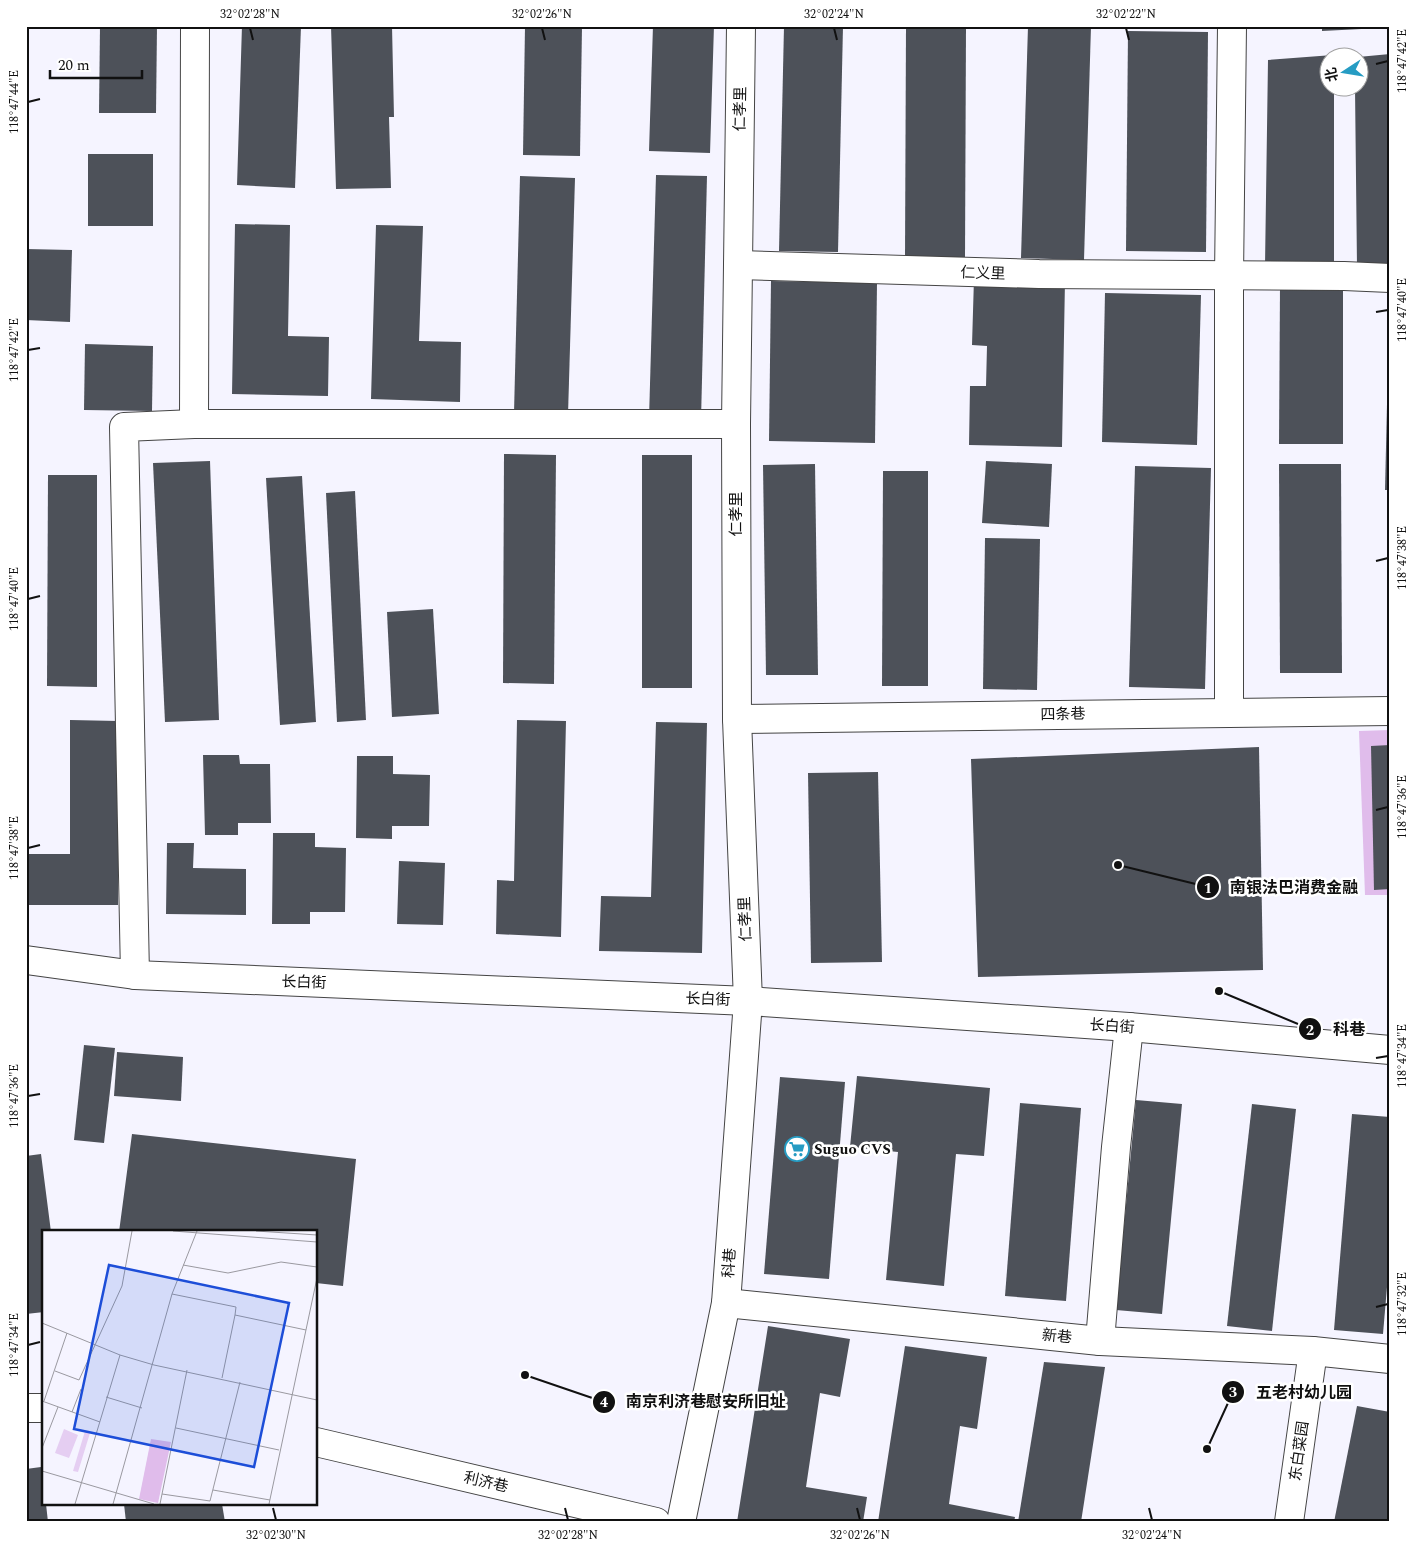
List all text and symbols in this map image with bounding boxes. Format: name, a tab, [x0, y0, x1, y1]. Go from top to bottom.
text: 32°02'28"N	[220, 5, 280, 24]
text: 32°02'26"N	[512, 5, 572, 24]
text: 32°02'24"N	[804, 5, 864, 24]
text: 32°02'22"N	[1096, 5, 1156, 24]
text: 118°47'42"E	[1393, 29, 1412, 93]
scale bar	[50, 48, 142, 80]
north arrow	[1318, 48, 1368, 98]
text: 20 m	[58, 54, 90, 77]
text: 北	[1320, 66, 1343, 84]
text: 118°47'44"E	[5, 70, 24, 134]
street label: 仁孝里	[729, 86, 752, 132]
street label: 仁义里	[960, 261, 1006, 286]
text: 118°47'40"E	[1393, 278, 1412, 342]
text: 118°47'42"E	[5, 318, 24, 382]
street label: 仁孝里	[725, 491, 748, 537]
text: 118°47'38"E	[1393, 526, 1412, 590]
text: 118°47'40"E	[5, 567, 24, 631]
street label: 四条巷	[1040, 703, 1086, 726]
text: 118°47'36"E	[1393, 775, 1412, 839]
text: 118°47'38"E	[5, 816, 24, 880]
callout: 南银法巴消费金融	[1195, 872, 1368, 903]
text: 南银法巴消费金融	[1230, 876, 1358, 900]
text: 1	[1204, 877, 1212, 900]
street label: 仁孝里	[733, 896, 758, 942]
street label: 长白街	[281, 970, 327, 995]
street label: 长白街	[685, 987, 731, 1012]
street label: 长白街	[1089, 1013, 1135, 1040]
callout: 科巷	[1298, 1014, 1375, 1045]
text: 科巷	[1333, 1018, 1366, 1042]
text: 2	[1306, 1019, 1314, 1042]
text: 118°47'34"E	[1393, 1024, 1412, 1088]
text: 118°47'36"E	[5, 1064, 24, 1128]
supermarket icon: Suguo CVS	[784, 1136, 810, 1162]
place label: Suguo CVS	[814, 1138, 891, 1161]
inset map	[42, 1230, 318, 1506]
street label: 科巷	[717, 1247, 742, 1279]
text: 118°47'32"E	[1393, 1272, 1412, 1336]
text: 118°47'34"E	[5, 1313, 24, 1377]
street label: 新巷	[1041, 1323, 1073, 1350]
callout: 五老村幼儿园	[1221, 1377, 1362, 1408]
text: 3	[1229, 1381, 1237, 1404]
text: 五老村幼儿园	[1256, 1381, 1352, 1405]
callout: 南京利济巷慰安所旧址	[591, 1386, 796, 1417]
text: 南京利济巷慰安所旧址	[626, 1390, 786, 1414]
text: 4	[600, 1391, 609, 1414]
street label: 东白菜园	[1284, 1420, 1315, 1482]
street label: 利济巷	[461, 1466, 510, 1499]
text: 32°02'30"N	[246, 1526, 306, 1545]
text: 32°02'28"N	[538, 1526, 598, 1545]
text: 32°02'26"N	[830, 1526, 890, 1545]
text: 32°02'24"N	[1122, 1526, 1182, 1545]

